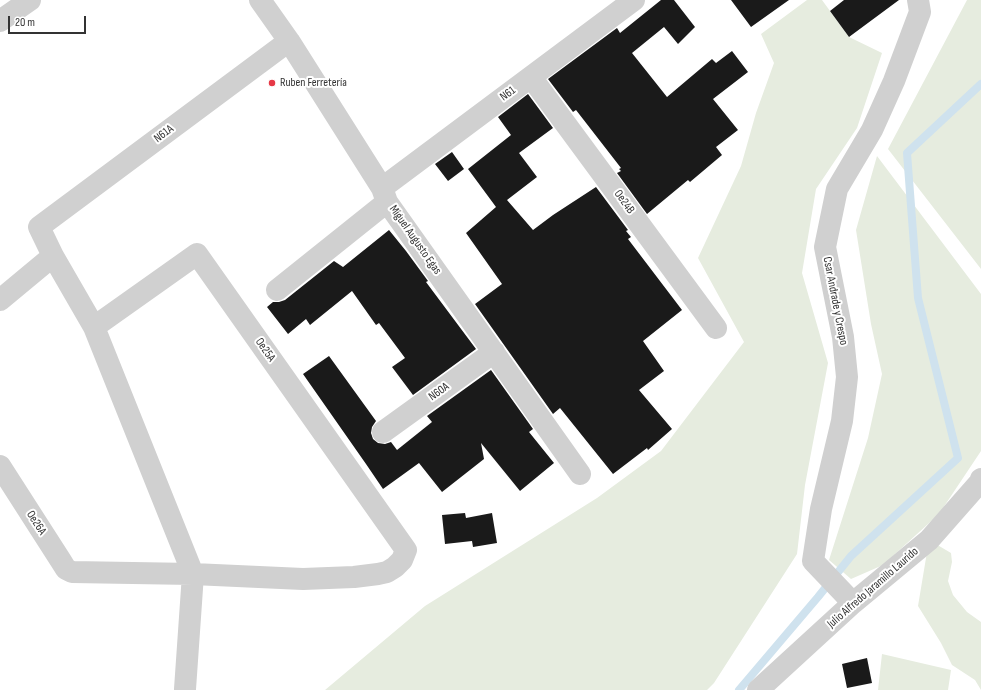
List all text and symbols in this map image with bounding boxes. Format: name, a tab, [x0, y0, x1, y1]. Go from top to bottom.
scale bar	[10, 8, 88, 34]
text: 20 m	[15, 15, 35, 30]
place label: Ruben Ferretería	[280, 76, 347, 90]
marker: Ruben Ferretería	[267, 78, 277, 88]
street label: N61	[497, 84, 519, 104]
street label: N61A	[151, 122, 177, 146]
street label: Oe24B	[611, 187, 637, 217]
street label: Miguel Augusto Egas	[386, 203, 444, 277]
street label: Csar Andrade y Crespo	[819, 256, 851, 346]
street label: Oe25A	[252, 335, 278, 365]
street label: N60A	[426, 380, 452, 404]
street label: Oe26A	[23, 508, 49, 538]
street label: Julio Alfredo Jaramillo Laurido	[824, 545, 922, 631]

